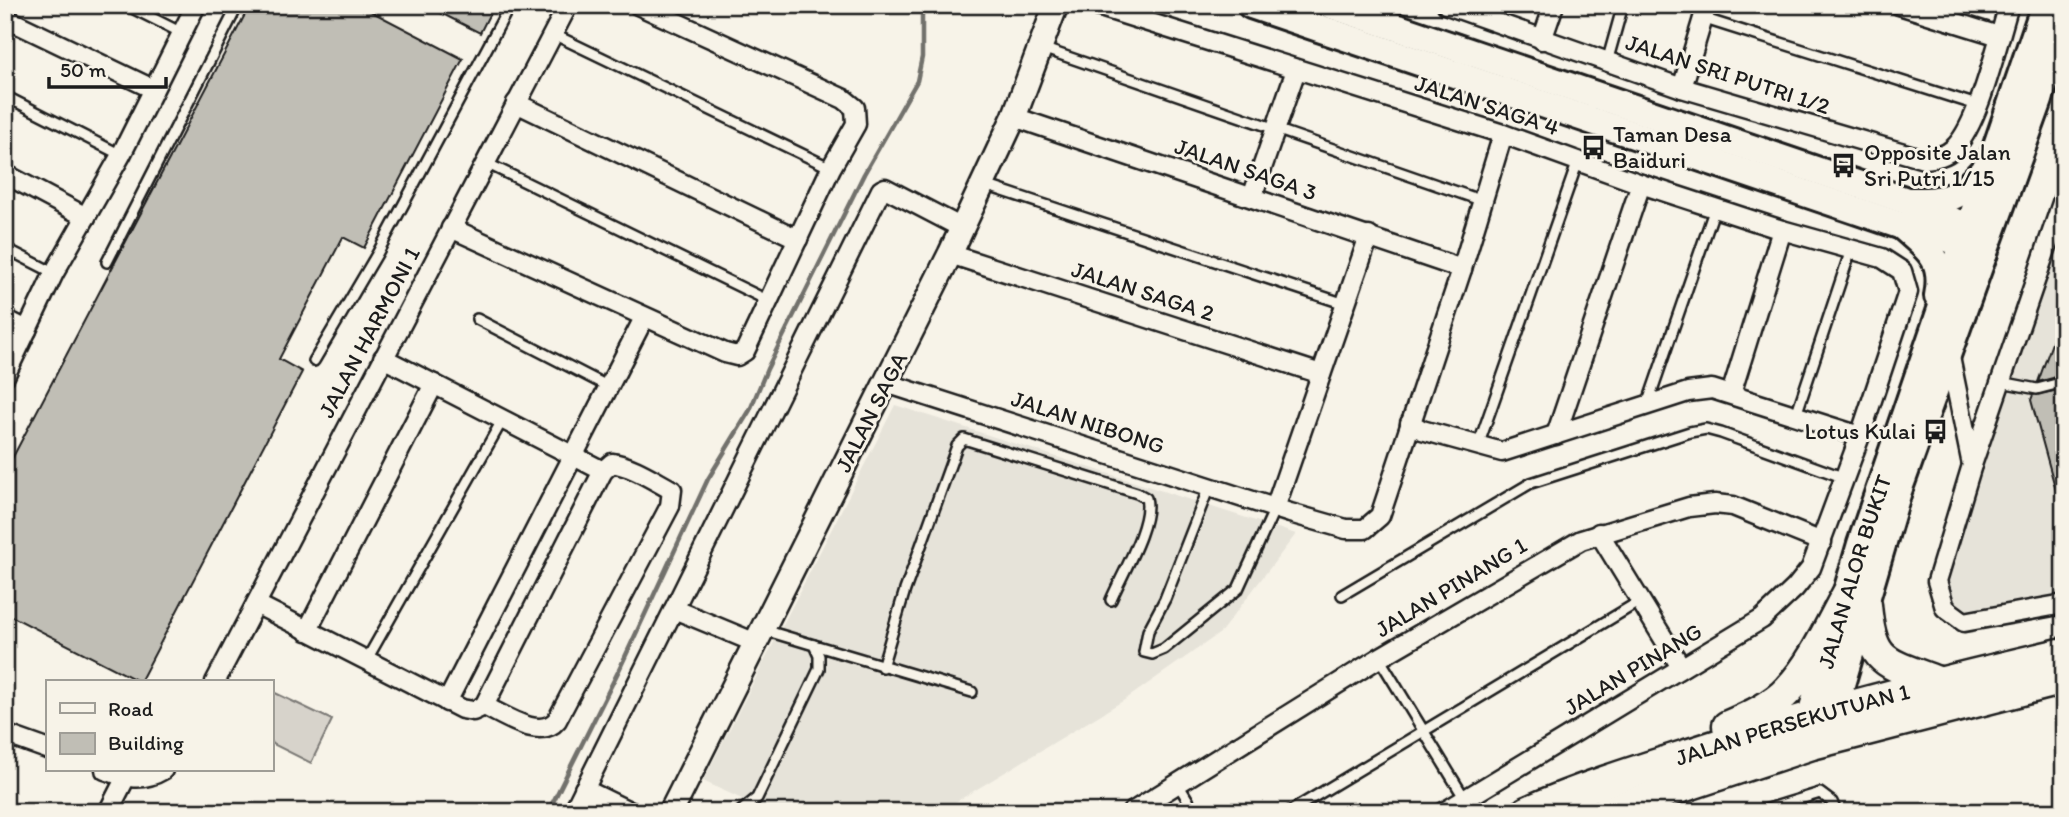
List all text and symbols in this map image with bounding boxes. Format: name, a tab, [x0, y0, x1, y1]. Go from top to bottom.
street label: JALAN SRI PUTRI 1/2	[1622, 28, 1834, 120]
scale bar	[49, 46, 166, 90]
text: 50 m	[60, 57, 107, 82]
street label: JALAN SAGA 4	[1411, 69, 1563, 142]
place label: Taman Desa Baiduri	[1613, 120, 1732, 174]
street label: JALAN SAGA 3	[1171, 132, 1321, 206]
bus stop icon: Taman Desa Baiduri	[1579, 133, 1607, 161]
place label: Opposite Jalan Sri Putri 1/15	[1864, 138, 2011, 192]
bus stop icon: Opposite Jalan Sri Putri 1/15	[1830, 151, 1858, 179]
street label: JALAN HARMONI 1	[312, 241, 426, 422]
street label: JALAN SAGA 2	[1068, 255, 1218, 327]
street label: JALAN SAGA	[829, 347, 913, 477]
street label: JALAN NIBONG	[1008, 384, 1168, 460]
place label: Lotus Kulai	[1805, 417, 1916, 445]
bus stop icon: Lotus Kulai	[1922, 417, 1950, 445]
street label: JALAN ALOR BUKIT	[1811, 471, 1898, 672]
street label: JALAN PINANG 1	[1370, 531, 1532, 643]
street label: JALAN PINANG	[1559, 617, 1707, 721]
street label: JALAN PERSEKUTUAN 1	[1672, 677, 1913, 772]
legend	[46, 680, 273, 772]
text: Road	[108, 696, 154, 721]
text: Building	[108, 730, 184, 755]

